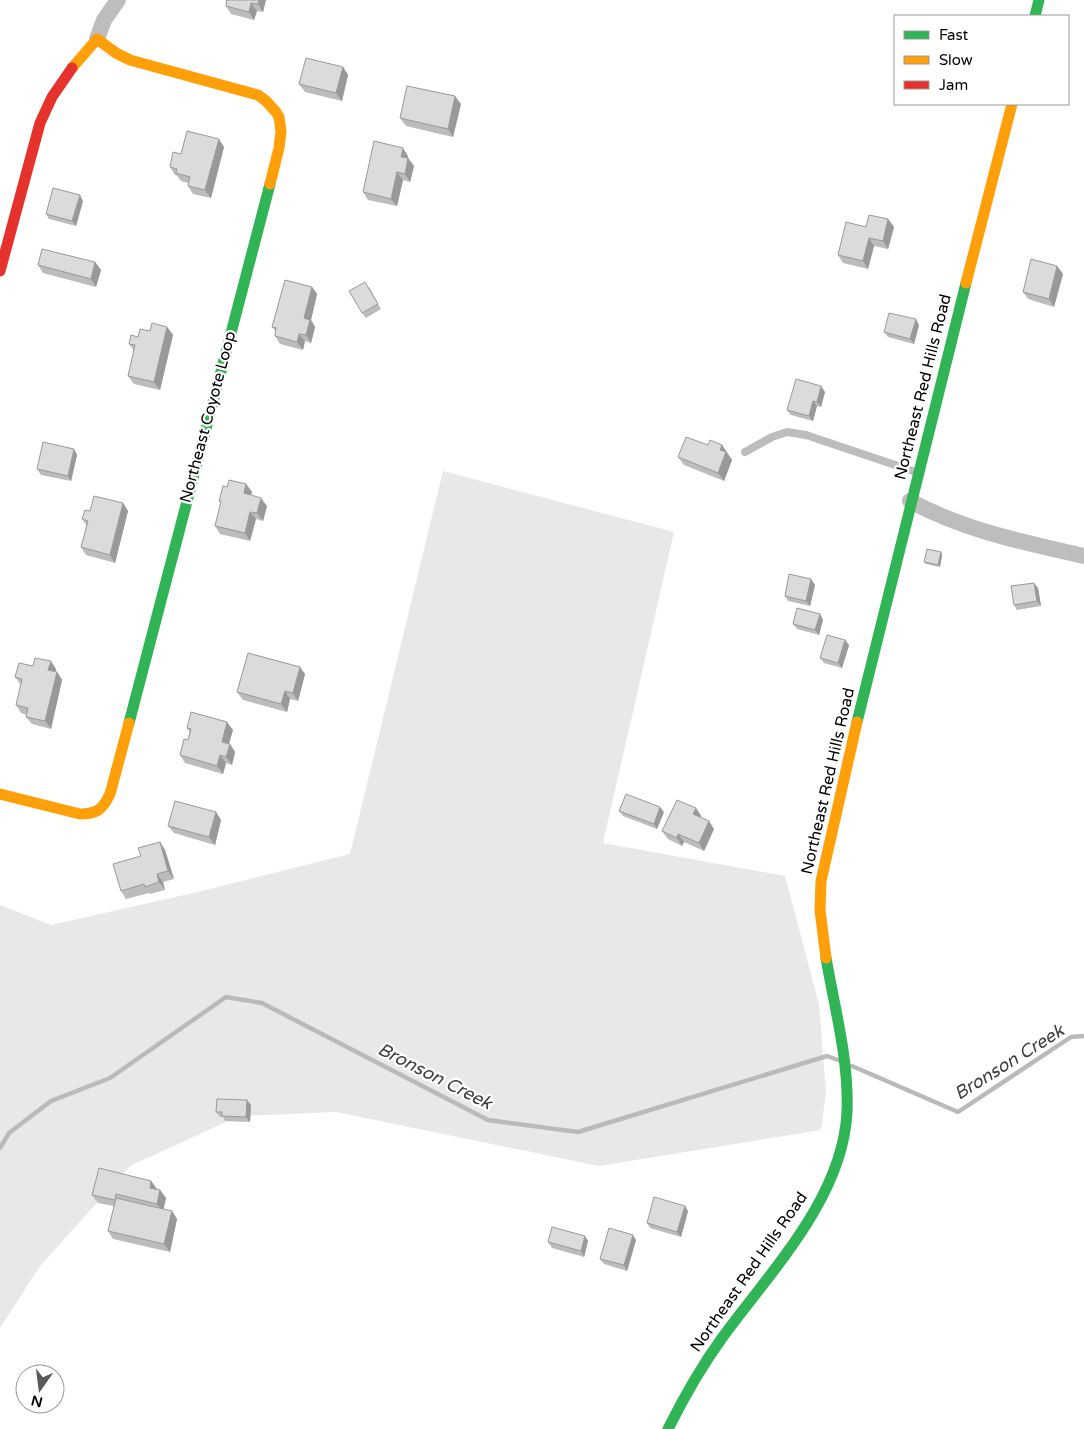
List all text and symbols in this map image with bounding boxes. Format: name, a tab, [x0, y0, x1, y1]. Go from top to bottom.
legend	[894, 15, 1069, 105]
text: Fast	[939, 26, 969, 44]
text: Slow	[939, 51, 973, 69]
text: Jam	[939, 76, 968, 94]
street label: Northeast Red Hills Road	[890, 292, 956, 482]
street label: Northeast Coyote Loop	[175, 329, 241, 505]
street label: Northeast Red Hills Road	[797, 686, 859, 876]
water label: Bronson Creek	[950, 1019, 1069, 1105]
water label: Bronson Creek	[374, 1038, 497, 1115]
street label: Northeast Red Hills Road	[686, 1188, 812, 1356]
north arrow	[15, 1364, 65, 1414]
text: N	[29, 1392, 44, 1411]

